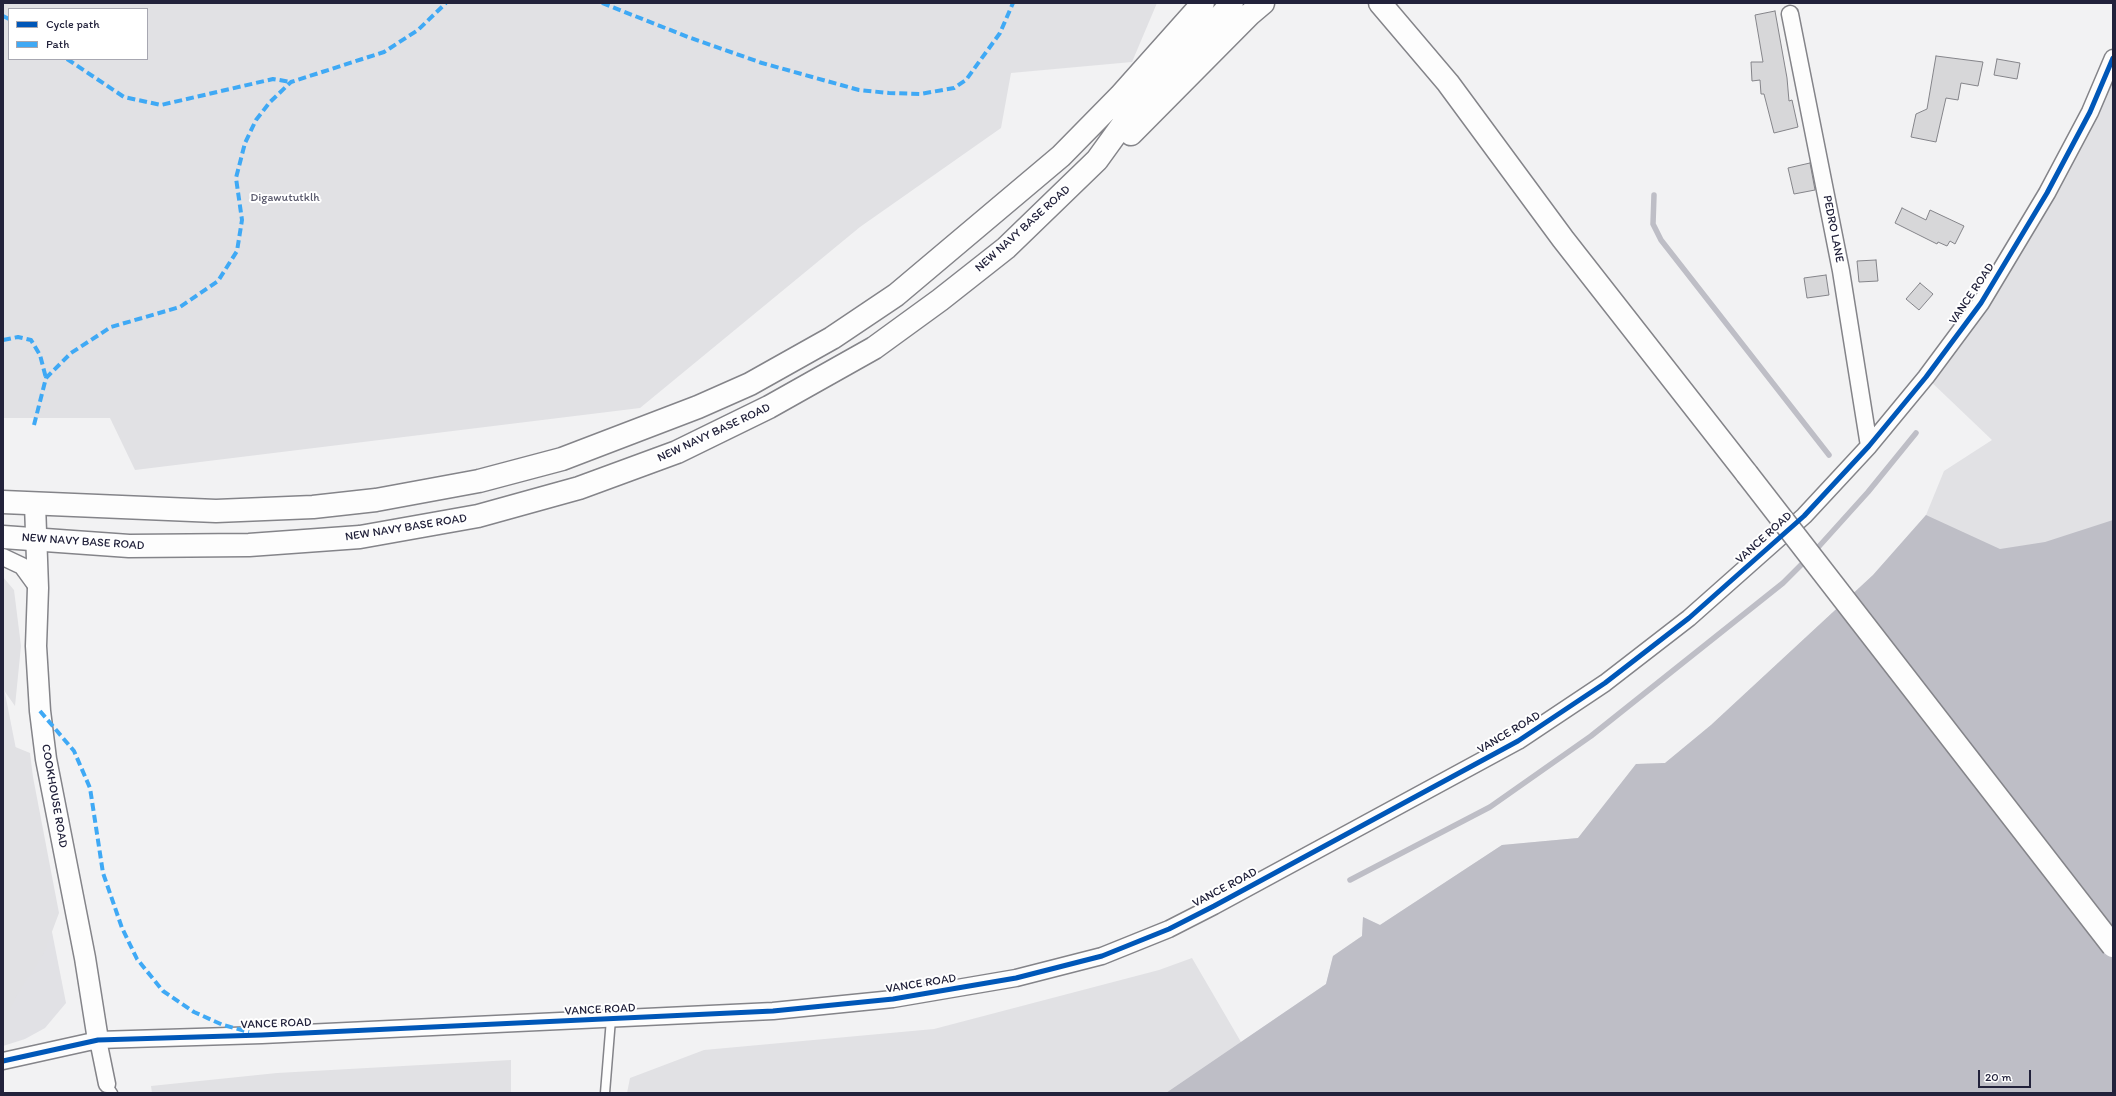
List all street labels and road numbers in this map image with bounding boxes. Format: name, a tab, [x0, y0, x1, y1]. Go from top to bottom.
street label: NEW NAVY BASE ROAD	[973, 183, 1073, 275]
street label: PEDRO LANE	[1819, 194, 1847, 264]
street label: VANCE ROAD	[1946, 261, 1998, 327]
street label: NEW NAVY BASE ROAD	[655, 401, 773, 465]
street label: VANCE ROAD	[1733, 509, 1795, 567]
street label: NEW NAVY BASE ROAD	[344, 511, 468, 545]
street label: NEW NAVY BASE ROAD	[21, 531, 145, 553]
street label: VANCE ROAD	[1475, 709, 1543, 757]
street label: COOKHOUSE ROAD	[38, 743, 70, 849]
street label: VANCE ROAD	[1190, 865, 1260, 911]
street label: VANCE ROAD	[885, 971, 957, 997]
street label: VANCE ROAD	[564, 1001, 636, 1019]
street label: VANCE ROAD	[240, 1016, 312, 1032]

